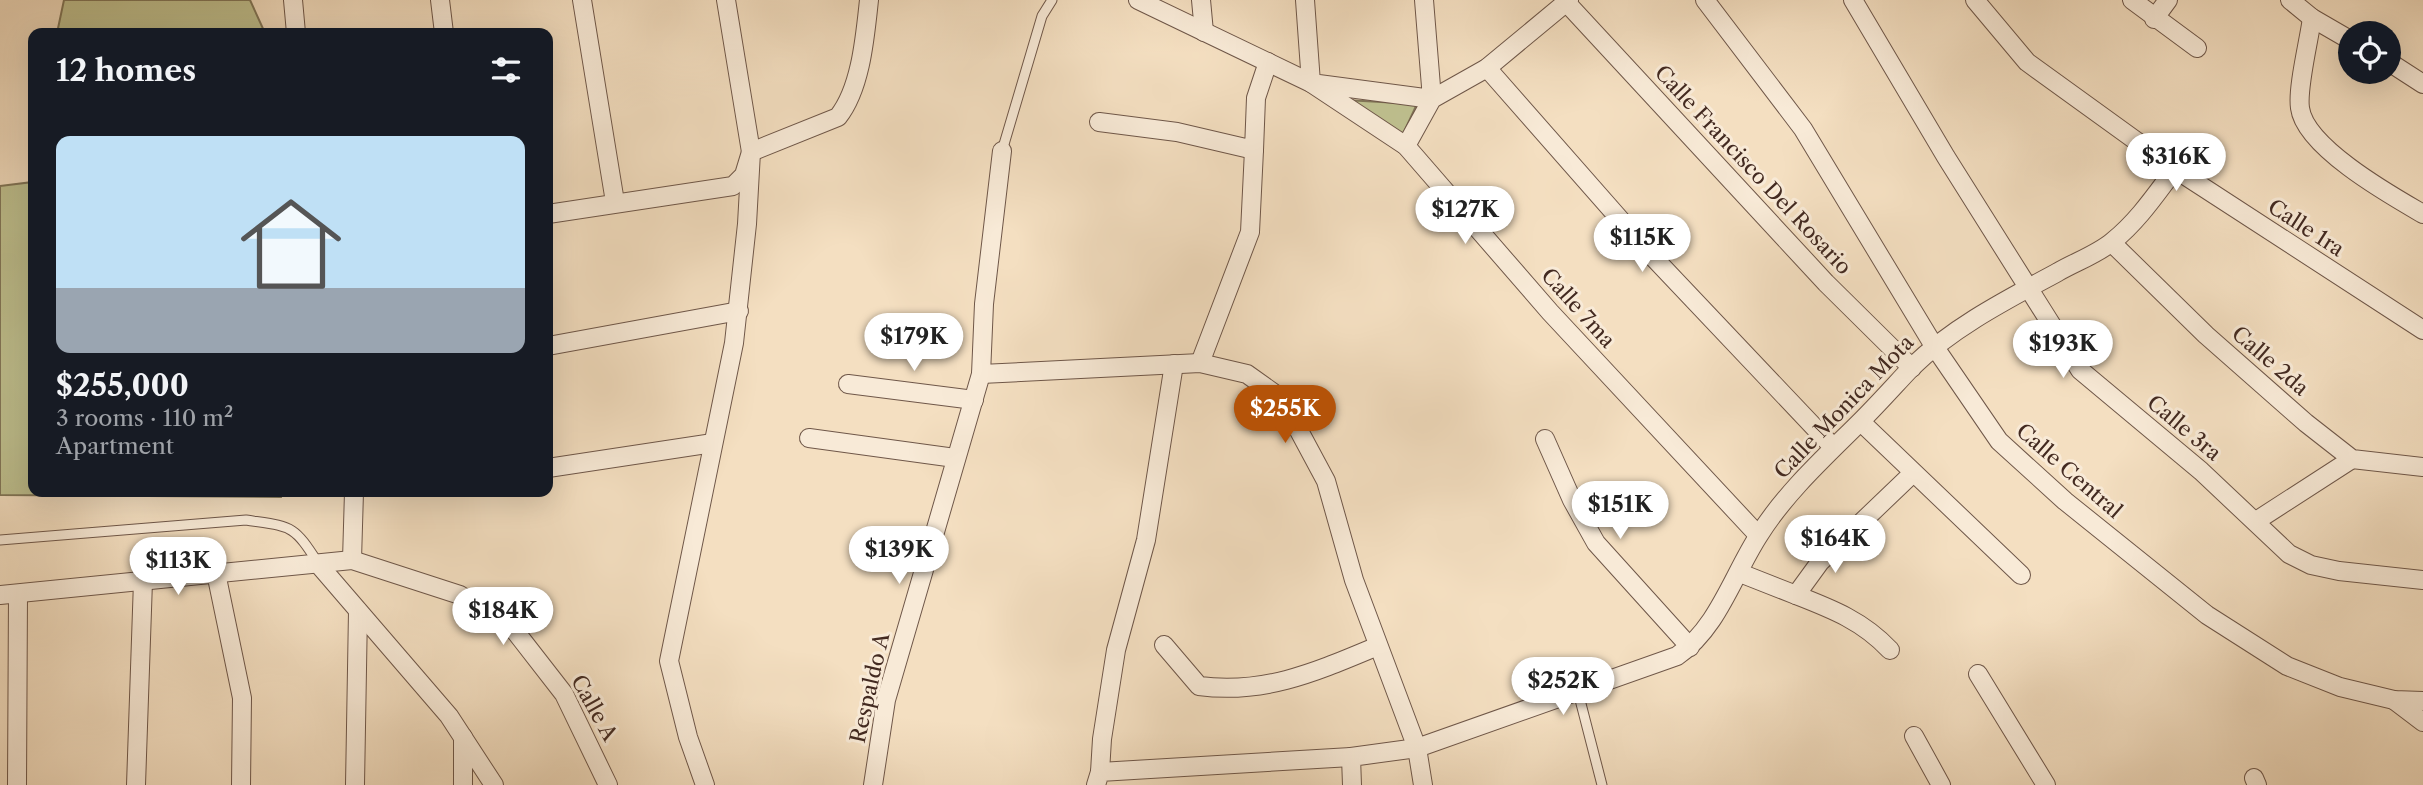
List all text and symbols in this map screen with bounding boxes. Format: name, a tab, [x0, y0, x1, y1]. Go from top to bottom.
map controls	[2338, 21, 2401, 84]
button: locate	[2338, 21, 2401, 84]
icon: filters	[487, 51, 525, 89]
text: 12 homes	[56, 52, 196, 89]
street label: Calle Francisco Del Rosario	[1650, 60, 1857, 279]
pin: $316K	[2127, 134, 2225, 193]
text: $316K	[2142, 142, 2210, 170]
icon: home	[228, 181, 354, 307]
pin: $127K	[1416, 187, 1514, 246]
street label: Calle 1ra	[2263, 194, 2350, 262]
text: $127K	[1431, 195, 1499, 223]
pin: $115K	[1593, 215, 1691, 274]
text: $115K	[1610, 223, 1674, 251]
street label: Calle 7ma	[1536, 263, 1621, 353]
pin: $179K	[865, 314, 963, 373]
pin: $193K	[2014, 320, 2112, 380]
street label: Calle 2da	[2227, 321, 2314, 401]
text: $179K	[880, 322, 948, 350]
street label: Calle Monica Mota	[1769, 329, 1919, 484]
text: $193K	[2029, 329, 2097, 357]
text: $255,000	[56, 367, 189, 404]
pin: $255K	[1236, 386, 1334, 445]
street label: Calle 3ra	[2142, 390, 2227, 466]
text: $255K	[1250, 394, 1320, 422]
text: 3 rooms · 110 m²	[56, 404, 233, 432]
street label: Calle Central	[2011, 418, 2127, 523]
text: Apartment	[56, 432, 174, 460]
pin: $151K	[1571, 482, 1669, 541]
text: $151K	[1588, 490, 1652, 518]
pin: $164K	[1786, 516, 1884, 575]
text: $164K	[1801, 524, 1869, 552]
pin: $139K	[850, 526, 948, 586]
text: $139K	[865, 535, 933, 563]
pin: $113K	[129, 538, 227, 597]
text: $113K	[146, 546, 210, 574]
pin: $184K	[454, 588, 552, 647]
text: $184K	[468, 596, 538, 624]
street label: Respaldo A	[845, 630, 894, 745]
pin: $252K	[1514, 658, 1612, 717]
text: $252K	[1527, 666, 1599, 694]
street label: Calle A	[566, 670, 623, 746]

